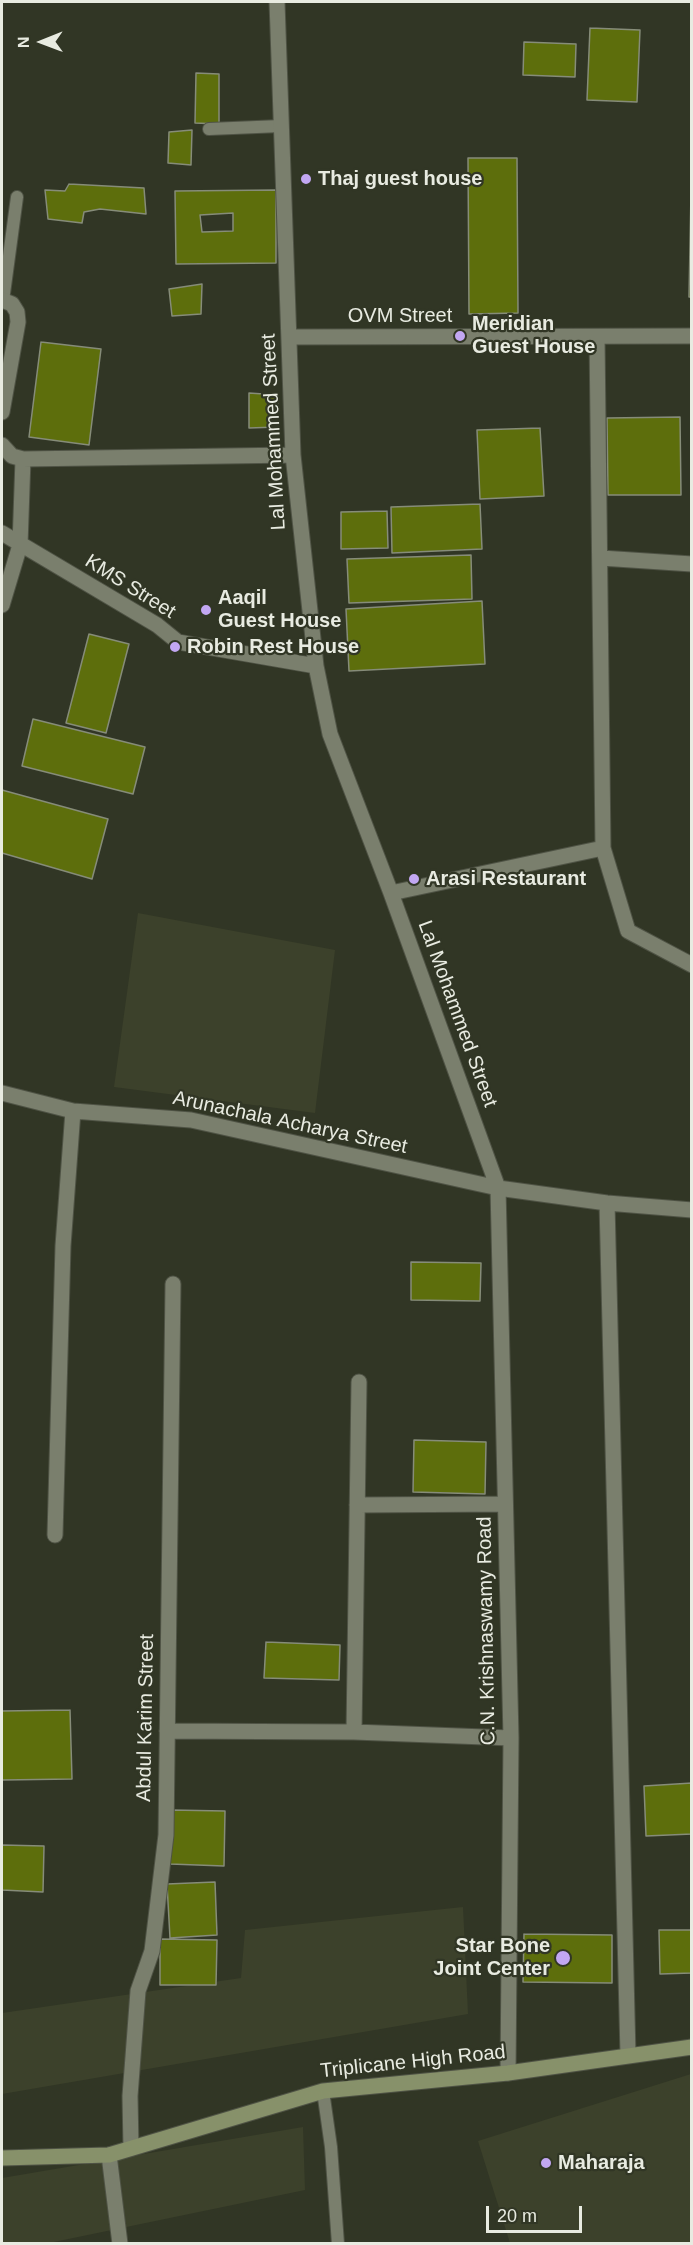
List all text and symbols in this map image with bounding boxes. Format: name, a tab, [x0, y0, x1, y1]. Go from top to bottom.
north arrow	[12, 12, 72, 72]
text: N	[15, 36, 32, 48]
place label: Thaj guest house	[318, 167, 482, 191]
marker: Thaj guest house	[299, 172, 313, 186]
street label: OVM Street	[348, 304, 452, 328]
place label: Meridian Guest House	[472, 312, 595, 359]
marker: Meridian Guest House	[453, 329, 467, 343]
street label: Lal Mohammed Street	[257, 333, 291, 531]
street label: KMS Street	[80, 550, 180, 624]
place label: Aaqil Guest House	[218, 586, 341, 633]
marker: Aaqil Guest House	[199, 603, 213, 617]
place label: Robin Rest House	[187, 635, 359, 659]
marker: Robin Rest House	[168, 640, 182, 654]
place label: Arasi Restaurant	[426, 867, 586, 891]
marker: Arasi Restaurant	[407, 872, 421, 886]
street label: Lal Mohammed Street	[412, 917, 502, 1111]
street label: Arunachala Acharya Street	[171, 1086, 409, 1160]
street label: C.N. Krishnaswamy Road	[473, 1516, 501, 1746]
street label: Abdul Karim Street	[133, 1634, 159, 1802]
place label: Star Bone Joint Center	[433, 1934, 550, 1981]
marker: Star Bone Joint Center	[554, 1949, 572, 1967]
street label: Triplicane High Road	[319, 2040, 507, 2084]
place label: Maharaja	[558, 2151, 645, 2175]
marker: Maharaja	[539, 2156, 553, 2170]
scale bar	[489, 2194, 585, 2232]
text: 20 m	[497, 2206, 537, 2226]

